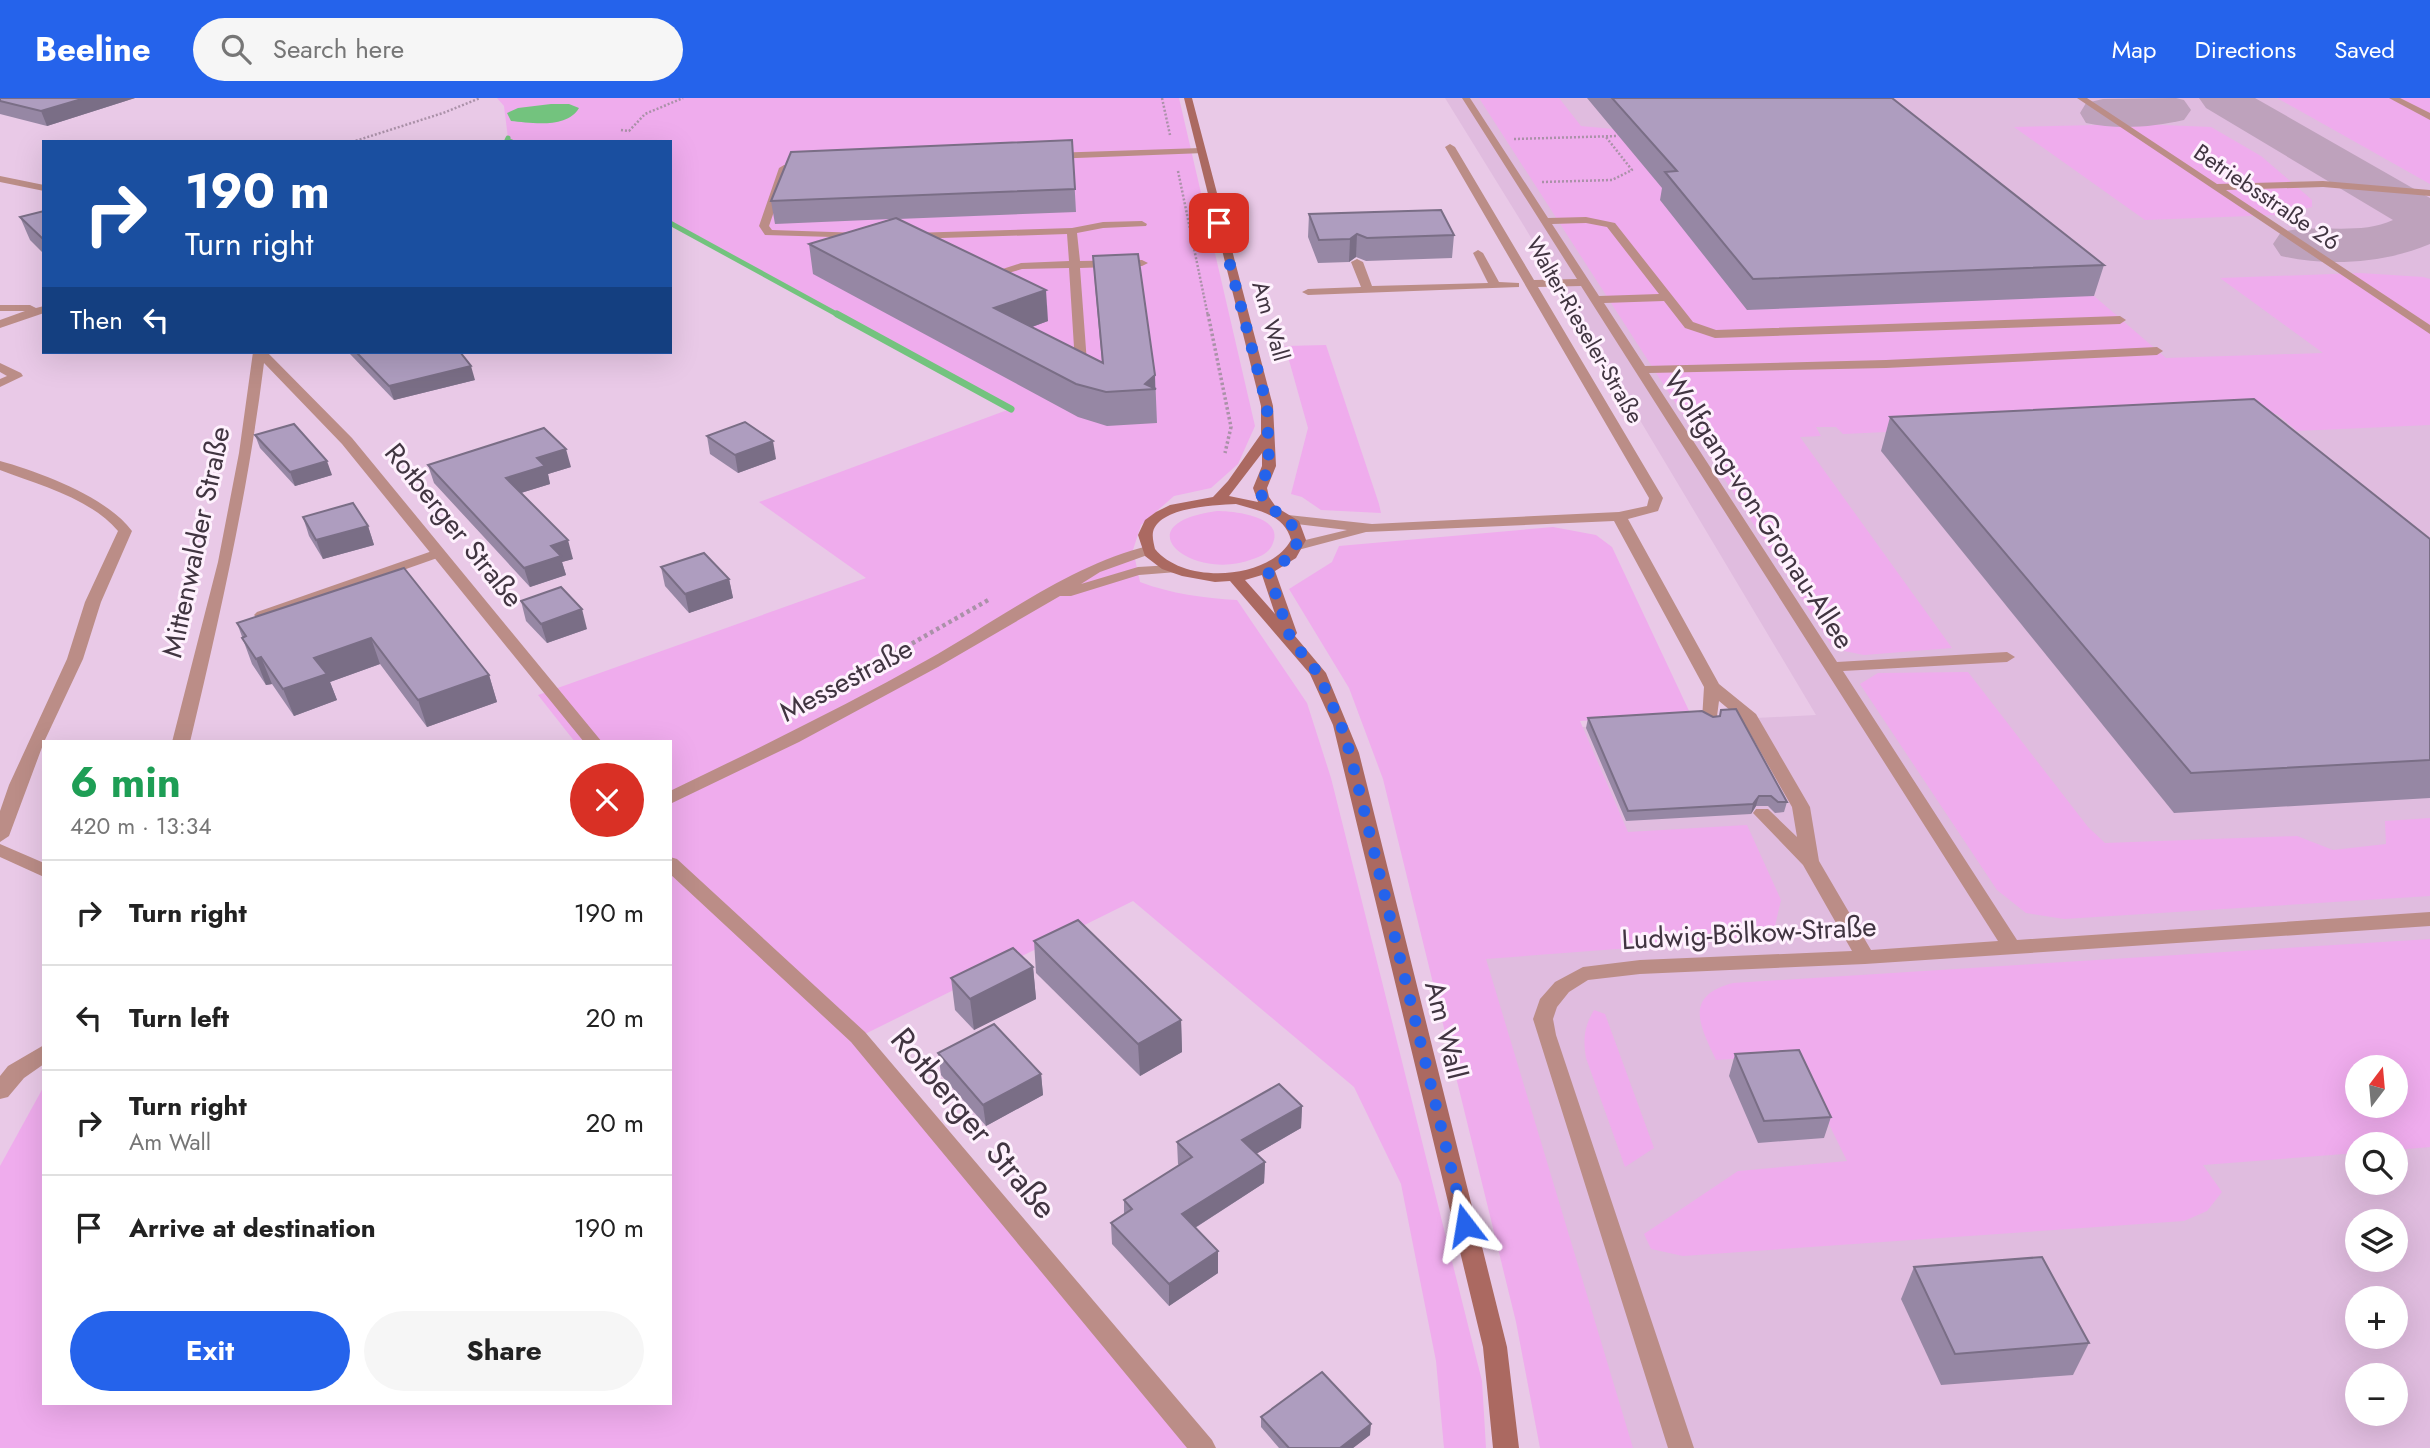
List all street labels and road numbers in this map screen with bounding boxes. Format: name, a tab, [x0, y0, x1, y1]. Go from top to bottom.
street label: Betriebsstraße 26	[2187, 135, 2347, 259]
street label: Walter-Rieseler-Straße	[1518, 230, 1652, 430]
street label: Am Wall	[1243, 277, 1299, 365]
street label: Wolfgang-von-Gronau-Allee	[1654, 363, 1864, 657]
street label: Mittenwalder Straße	[152, 423, 240, 661]
street label: Rotberger Straße	[375, 434, 533, 616]
street label: Messestraße	[772, 628, 920, 732]
street label: Ludwig-Bölkow-Straße	[1620, 906, 1878, 960]
street label: Am Wall	[1414, 977, 1478, 1083]
street label: Rotberger Straße	[880, 1017, 1068, 1229]

